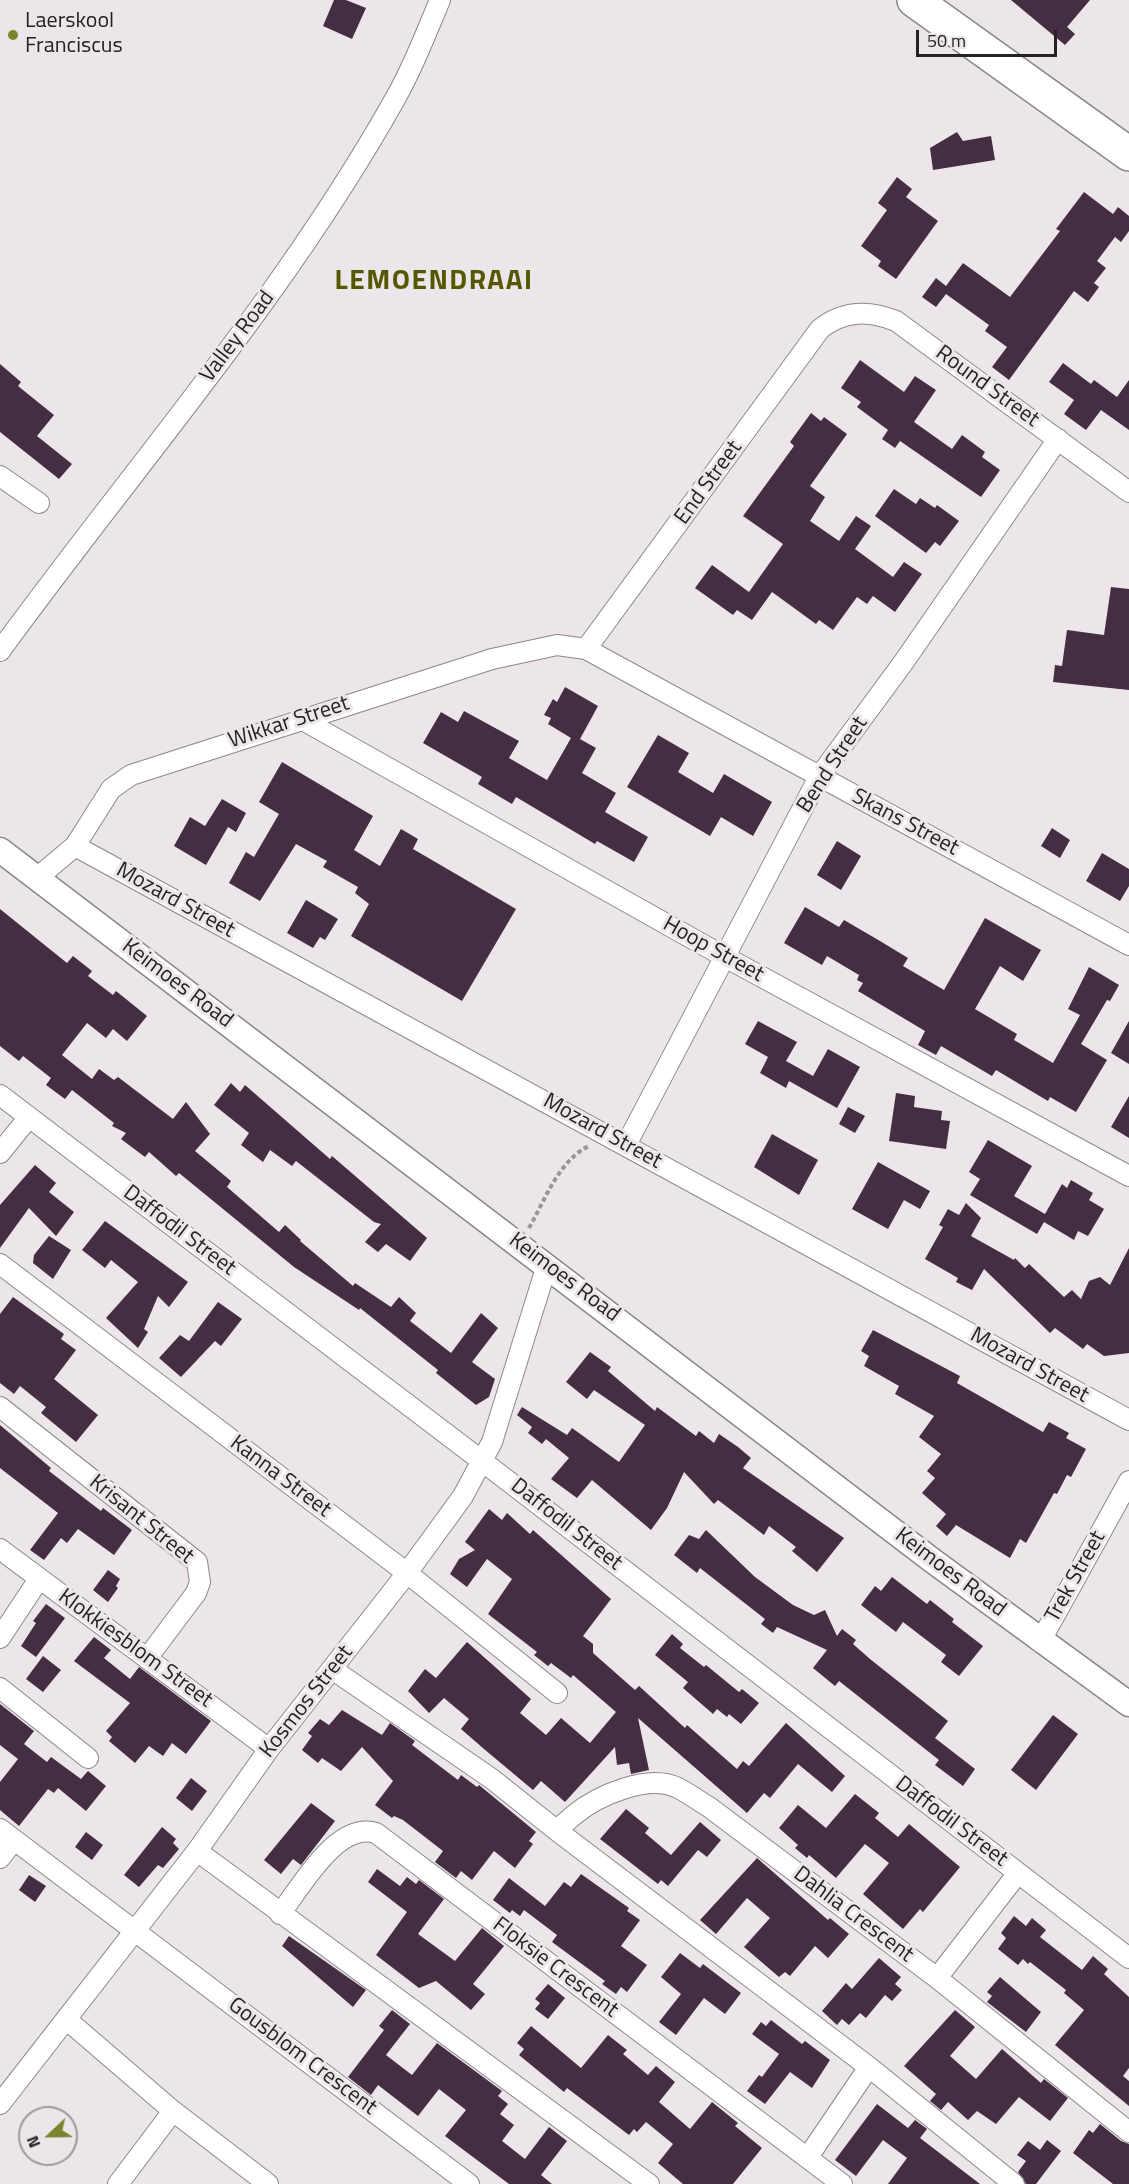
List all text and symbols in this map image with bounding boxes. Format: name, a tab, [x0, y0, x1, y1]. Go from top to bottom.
place label: Laerskool Franciscus	[25, 9, 123, 60]
scale bar	[919, 18, 1060, 56]
text: 50 m	[927, 27, 966, 54]
marker: Laerskool Franciscus	[6, 28, 20, 42]
district label: LEMOENDRAAI	[334, 265, 534, 299]
street label: Valley Road	[195, 286, 281, 388]
street label: Round Street	[930, 341, 1044, 433]
street label: End Street	[670, 436, 748, 530]
street label: Wikkar Street	[225, 691, 353, 755]
street label: Bend Street	[792, 712, 874, 818]
street label: Skans Street	[847, 784, 963, 862]
street label: Mozard Street	[111, 858, 239, 944]
street label: Hoop Street	[658, 912, 768, 988]
street label: Keimoes Road	[116, 934, 238, 1034]
street label: Mozard Street	[538, 1089, 666, 1175]
street label: Daffodil Street	[117, 1180, 241, 1282]
street label: Keimoes Road	[503, 1228, 625, 1328]
street label: Mozard Street	[965, 1323, 1093, 1409]
street label: Kanna Street	[224, 1430, 336, 1524]
street label: Krisant Street	[83, 1470, 199, 1570]
street label: Daffodil Street	[505, 1473, 627, 1577]
street label: Keimoes Road	[889, 1523, 1011, 1623]
street label: Trek Street	[1040, 1527, 1112, 1627]
street label: Klokkiesblom Street	[53, 1584, 217, 1714]
street label: Kosmos Street	[255, 1640, 359, 1764]
street label: Daffodil Street	[889, 1771, 1013, 1873]
street label: Dahlia Crescent	[788, 1861, 918, 1969]
street label: Floksie Crescent	[487, 1912, 623, 2024]
street label: Gousblom Crescent	[222, 1993, 382, 2121]
north arrow	[18, 2106, 78, 2166]
text: N	[20, 2132, 46, 2152]

